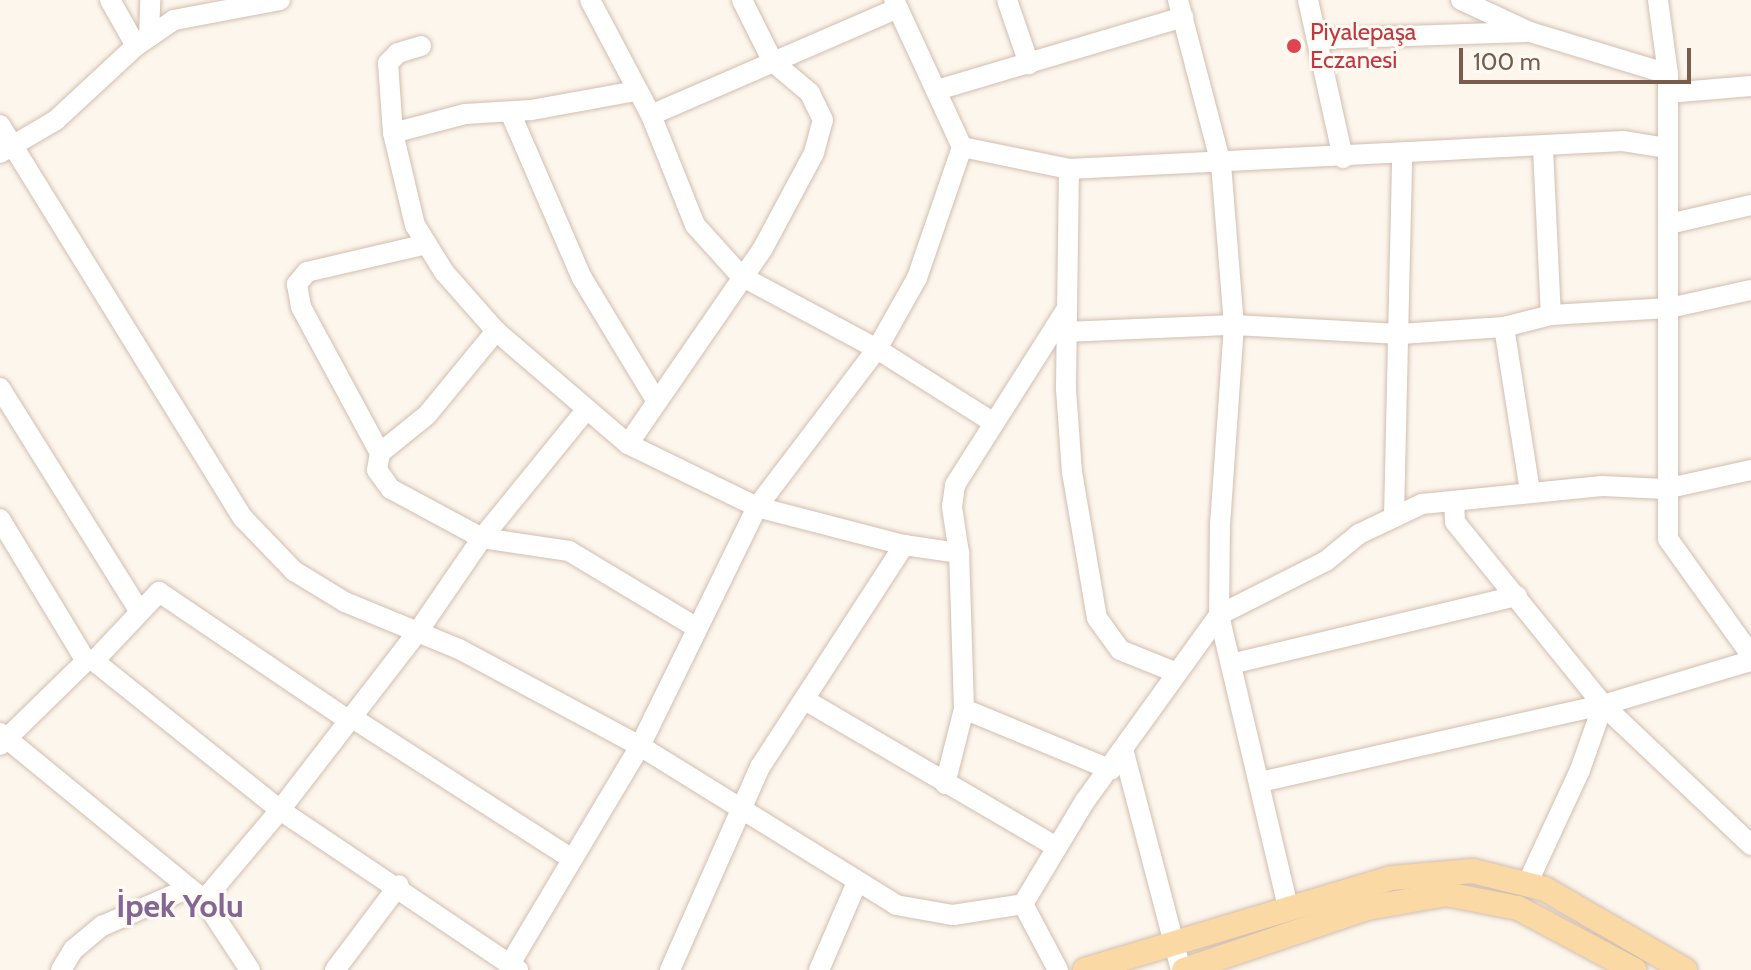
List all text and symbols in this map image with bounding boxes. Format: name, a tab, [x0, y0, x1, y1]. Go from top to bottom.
place label: Piyalepaşa Eczanesi	[1310, 18, 1416, 74]
scale bar	[1463, 32, 1695, 82]
marker: Piyalepaşa Eczanesi	[1285, 37, 1303, 55]
text: 100 m	[1473, 47, 1541, 76]
district label: İpek Yolu	[116, 887, 244, 925]

